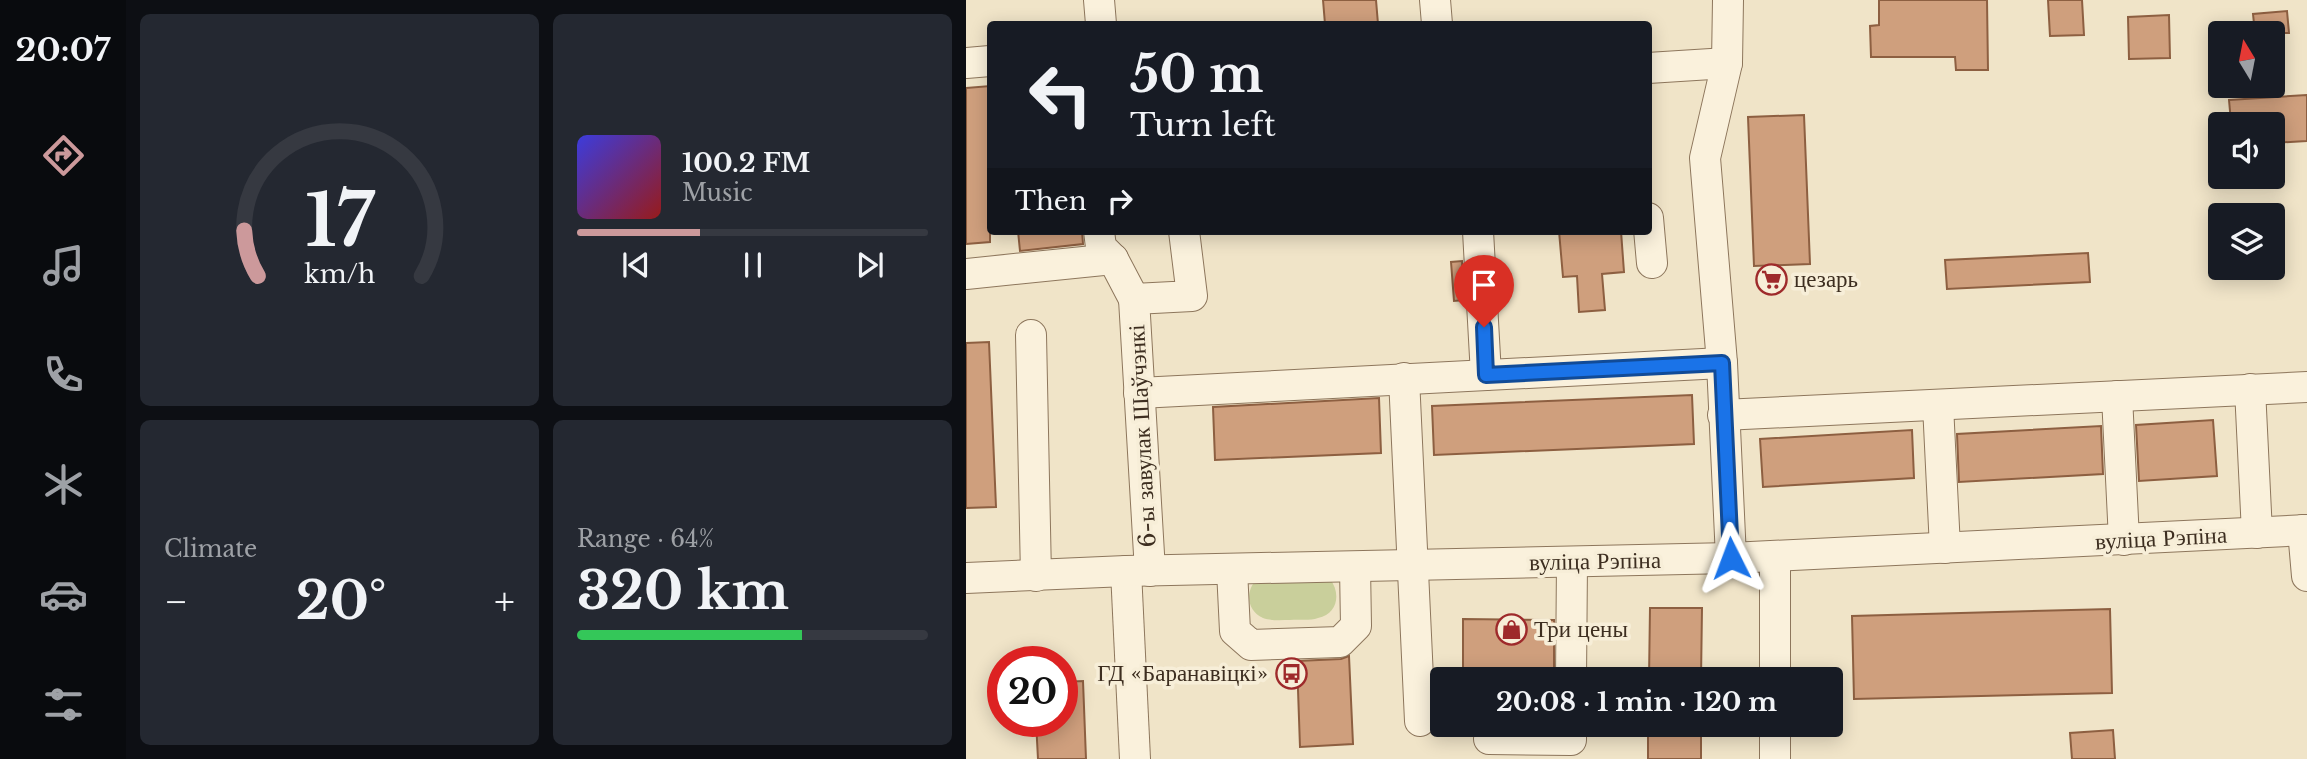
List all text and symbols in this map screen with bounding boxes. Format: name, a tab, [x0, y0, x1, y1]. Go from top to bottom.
north arrow	[2208, 21, 2286, 98]
map controls	[2208, 21, 2285, 280]
text: 20:07	[16, 30, 110, 70]
text: 50 m	[1130, 44, 1263, 105]
icon: left	[1015, 49, 1106, 140]
text: Turn left	[1130, 105, 1276, 145]
button: sound	[2208, 112, 2285, 189]
icon: directions	[39, 131, 88, 180]
text: 100.2 FM	[682, 147, 810, 179]
text: 17	[305, 175, 376, 266]
text: Music	[682, 179, 753, 207]
icon: right	[1101, 182, 1139, 220]
text: Then	[1015, 185, 1087, 217]
button: layers	[2208, 203, 2285, 280]
icon: music	[39, 241, 88, 290]
icon: previous	[617, 246, 655, 284]
icon: pause	[734, 246, 772, 284]
icon: next	[851, 246, 889, 284]
pin	[1454, 255, 1514, 327]
text: km/h	[304, 259, 375, 290]
supermarket icon: цезарь	[1754, 262, 1788, 296]
place label: цезарь	[1794, 265, 1858, 293]
icon: arrive	[1465, 266, 1503, 304]
street label: 6-ы завулак Шаўчэнкі	[1122, 324, 1162, 548]
icon: phone	[39, 350, 88, 399]
icon: climate	[39, 460, 88, 509]
position arrow	[1694, 521, 1768, 595]
street label: вуліца Рэпіна	[2094, 521, 2228, 555]
text: Range · 64%	[577, 525, 714, 553]
text: Climate	[164, 535, 257, 563]
street label: вуліца Рэпіна	[1529, 546, 1661, 576]
text: 320 km	[577, 559, 789, 623]
text: 20°	[296, 569, 386, 633]
icon: car	[39, 570, 88, 619]
text: −	[164, 578, 188, 625]
text: +	[494, 578, 515, 625]
shop icon: Три цены	[1494, 612, 1528, 646]
place label: Три цены	[1534, 615, 1628, 643]
speed limit sign: 20	[987, 646, 1078, 737]
bus stop icon: ГД «Баранавіцкі»	[1274, 656, 1308, 690]
place label: ГД «Баранавіцкі»	[1097, 659, 1268, 687]
icon: filters	[39, 680, 88, 729]
text: 20:08 · 1 min · 120 m	[1496, 686, 1777, 718]

